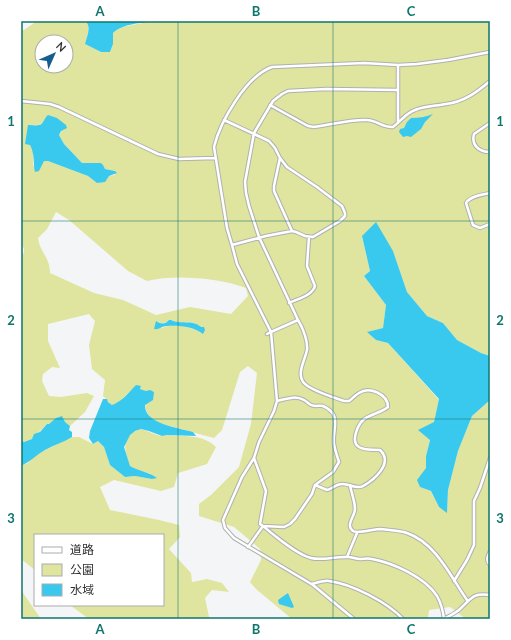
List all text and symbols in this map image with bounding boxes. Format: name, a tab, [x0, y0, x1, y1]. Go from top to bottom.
text: A	[94, 3, 105, 19]
text: B	[252, 3, 261, 19]
text: C	[407, 3, 416, 19]
north arrow	[34, 34, 74, 74]
text: N	[54, 39, 69, 54]
text: 1	[7, 113, 15, 129]
text: 1	[496, 113, 504, 129]
text: 2	[7, 312, 15, 328]
text: 2	[496, 312, 504, 328]
text: 3	[7, 510, 15, 526]
text: 3	[496, 510, 504, 526]
legend	[34, 534, 164, 606]
text: 道路	[70, 542, 94, 557]
text: 公園	[70, 562, 94, 577]
text: 水域	[70, 582, 94, 597]
text: A	[94, 621, 105, 637]
text: B	[252, 621, 261, 637]
text: C	[407, 621, 416, 637]

